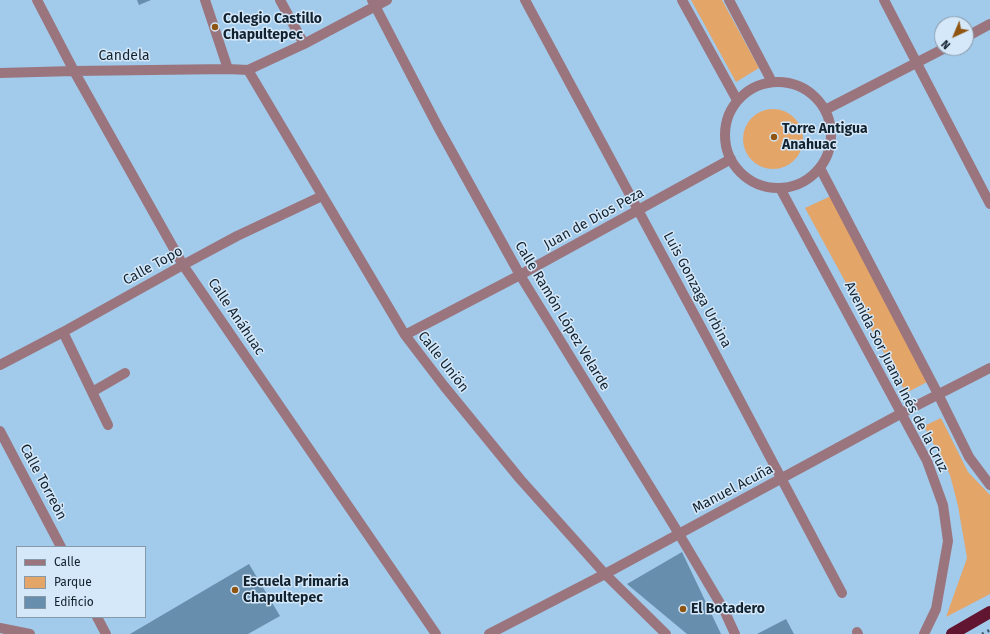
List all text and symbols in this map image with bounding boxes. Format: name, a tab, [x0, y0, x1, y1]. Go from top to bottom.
place label: Colegio Castillo Chapultepec	[223, 11, 322, 44]
north arrow	[934, 16, 974, 56]
marker: Colegio Castillo Chapultepec	[210, 22, 220, 32]
text: N	[939, 37, 953, 51]
street label: Candela	[98, 48, 150, 64]
place label: Torre Antigua Anahuac	[782, 121, 868, 154]
marker: Torre Antigua Anahuac	[769, 132, 779, 142]
street label: Juan de Dios Peza	[541, 185, 647, 253]
street label: Luis Gonzaga Urbina	[659, 229, 735, 351]
street label: Calle Ramón López Velarde	[511, 238, 613, 394]
street label: Calle Topo	[120, 243, 186, 289]
street label: Calle Anáhuac	[204, 275, 268, 359]
street label: Avenida Sor Juana Inés de la Cruz	[841, 279, 951, 475]
street label: Calle Unión	[414, 328, 472, 396]
street label: Calle Torreòn	[16, 441, 70, 523]
street label: Manuel Acuña	[690, 461, 776, 517]
legend	[16, 546, 146, 618]
text: Calle	[54, 555, 81, 569]
place label: Escuela Primaria Chapultepec	[243, 574, 349, 606]
text: Parque	[54, 575, 92, 589]
marker: Escuela Primaria Chapultepec	[230, 585, 240, 595]
text: Edificio	[54, 595, 94, 609]
place label: El Botadero	[691, 601, 765, 617]
marker: El Botadero	[678, 604, 688, 614]

